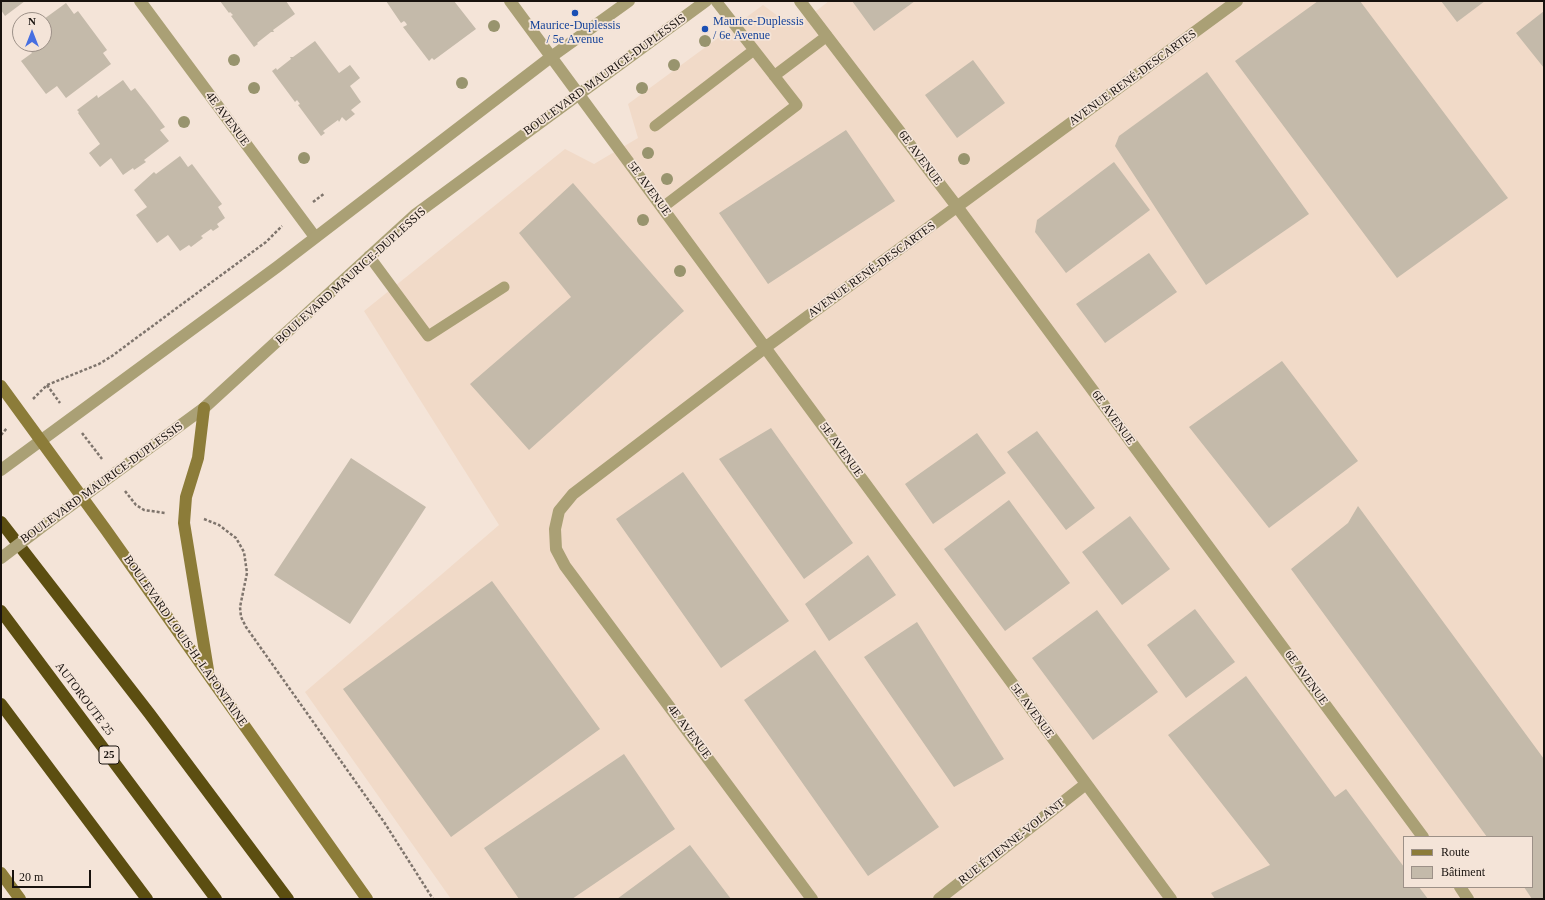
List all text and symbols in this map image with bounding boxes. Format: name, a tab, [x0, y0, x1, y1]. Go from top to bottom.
marker: Maurice-Duplessis / 5e Avenue	[570, 8, 580, 18]
street label: BOULEVARD MAURICE-DUPLESSIS	[521, 11, 689, 139]
north arrow	[12, 12, 52, 52]
text: N	[28, 15, 36, 27]
place label: Maurice-Duplessis / 6e Avenue	[713, 15, 804, 43]
place label: Maurice-Duplessis / 5e Avenue	[530, 19, 620, 47]
marker: Maurice-Duplessis / 6e Avenue	[700, 24, 710, 34]
street label: AVENUE RENÉ-DESCARTES	[1066, 27, 1200, 129]
street label: 4E AVENUE	[202, 89, 252, 149]
street label: 6E AVENUE	[895, 128, 945, 188]
street label: 5E AVENUE	[624, 159, 674, 219]
street label: BOULEVARD MAURICE-DUPLESSIS	[273, 205, 429, 347]
street label: AVENUE RENÉ-DESCARTES	[805, 219, 939, 321]
street label: 6E AVENUE	[1088, 388, 1138, 448]
street label: BOULEVARD MAURICE-DUPLESSIS	[18, 419, 186, 547]
street label: 5E AVENUE	[816, 420, 866, 480]
street label: BOULEVARD LOUIS-H.-LAFONTAINE	[120, 553, 250, 729]
street label: 6E AVENUE	[1281, 648, 1331, 708]
street label: AUTOROUTE 25	[52, 659, 116, 739]
street label: 5E AVENUE	[1007, 681, 1057, 741]
street label: 4E AVENUE	[664, 702, 714, 762]
road number: 25	[99, 746, 119, 764]
street label: RUE ÉTIENNE-VOLANT	[956, 796, 1068, 888]
legend	[1403, 836, 1533, 888]
text: Route	[1441, 845, 1470, 859]
scale bar	[14, 862, 93, 888]
text: Bâtiment	[1441, 865, 1485, 879]
text: 20 m	[19, 870, 43, 884]

